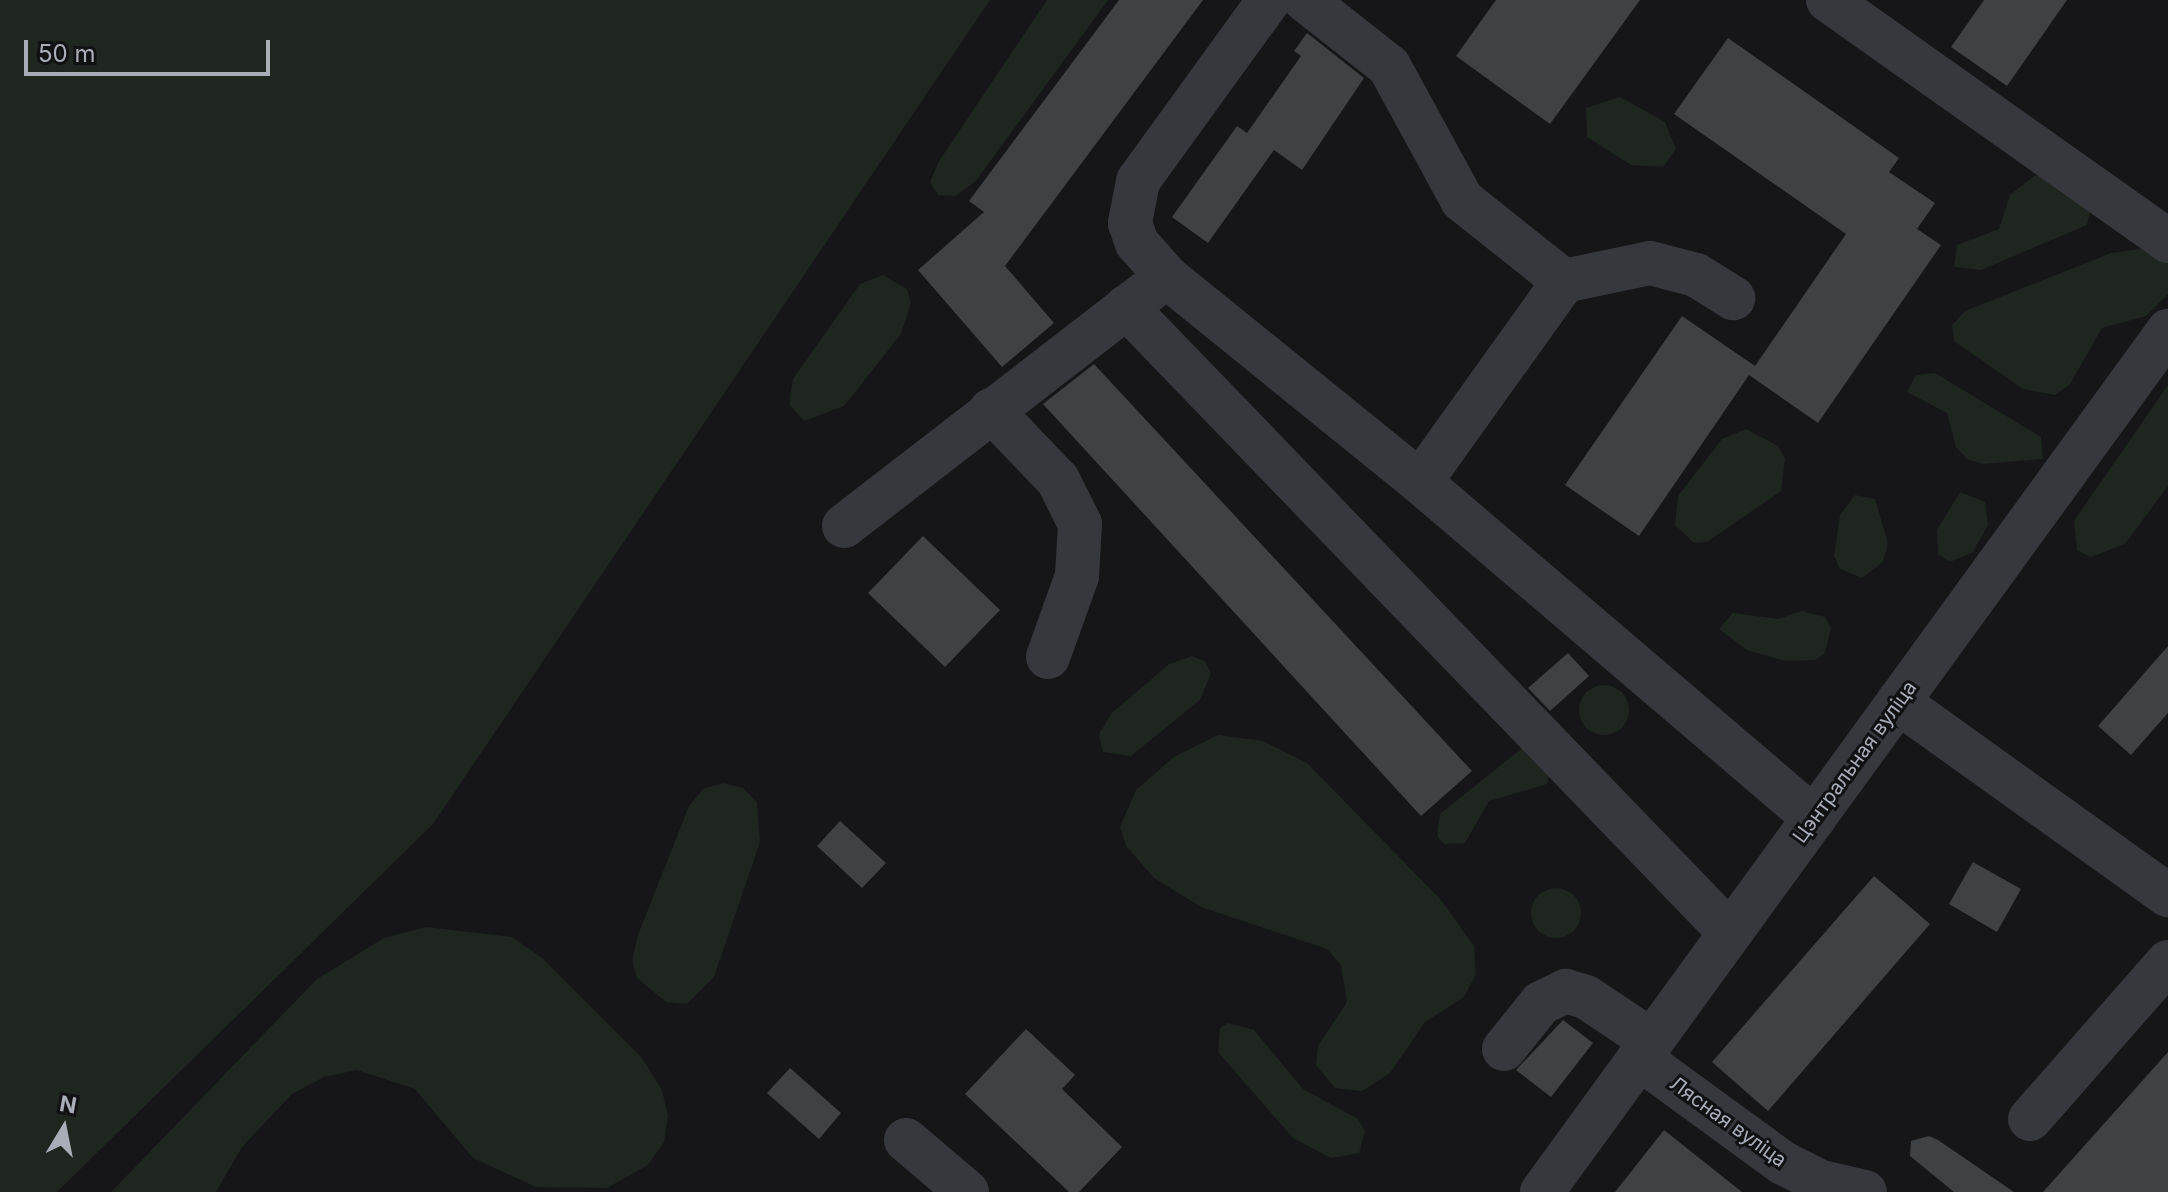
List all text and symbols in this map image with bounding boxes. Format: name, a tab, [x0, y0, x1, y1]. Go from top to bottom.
scale bar	[28, 24, 274, 74]
text: 50 m	[38, 39, 96, 68]
street label: Цэнтральная вуліца	[1788, 676, 1922, 848]
street label: Лясная вуліца	[1665, 1072, 1791, 1172]
north arrow	[24, 1088, 104, 1168]
text: N	[58, 1090, 79, 1119]

